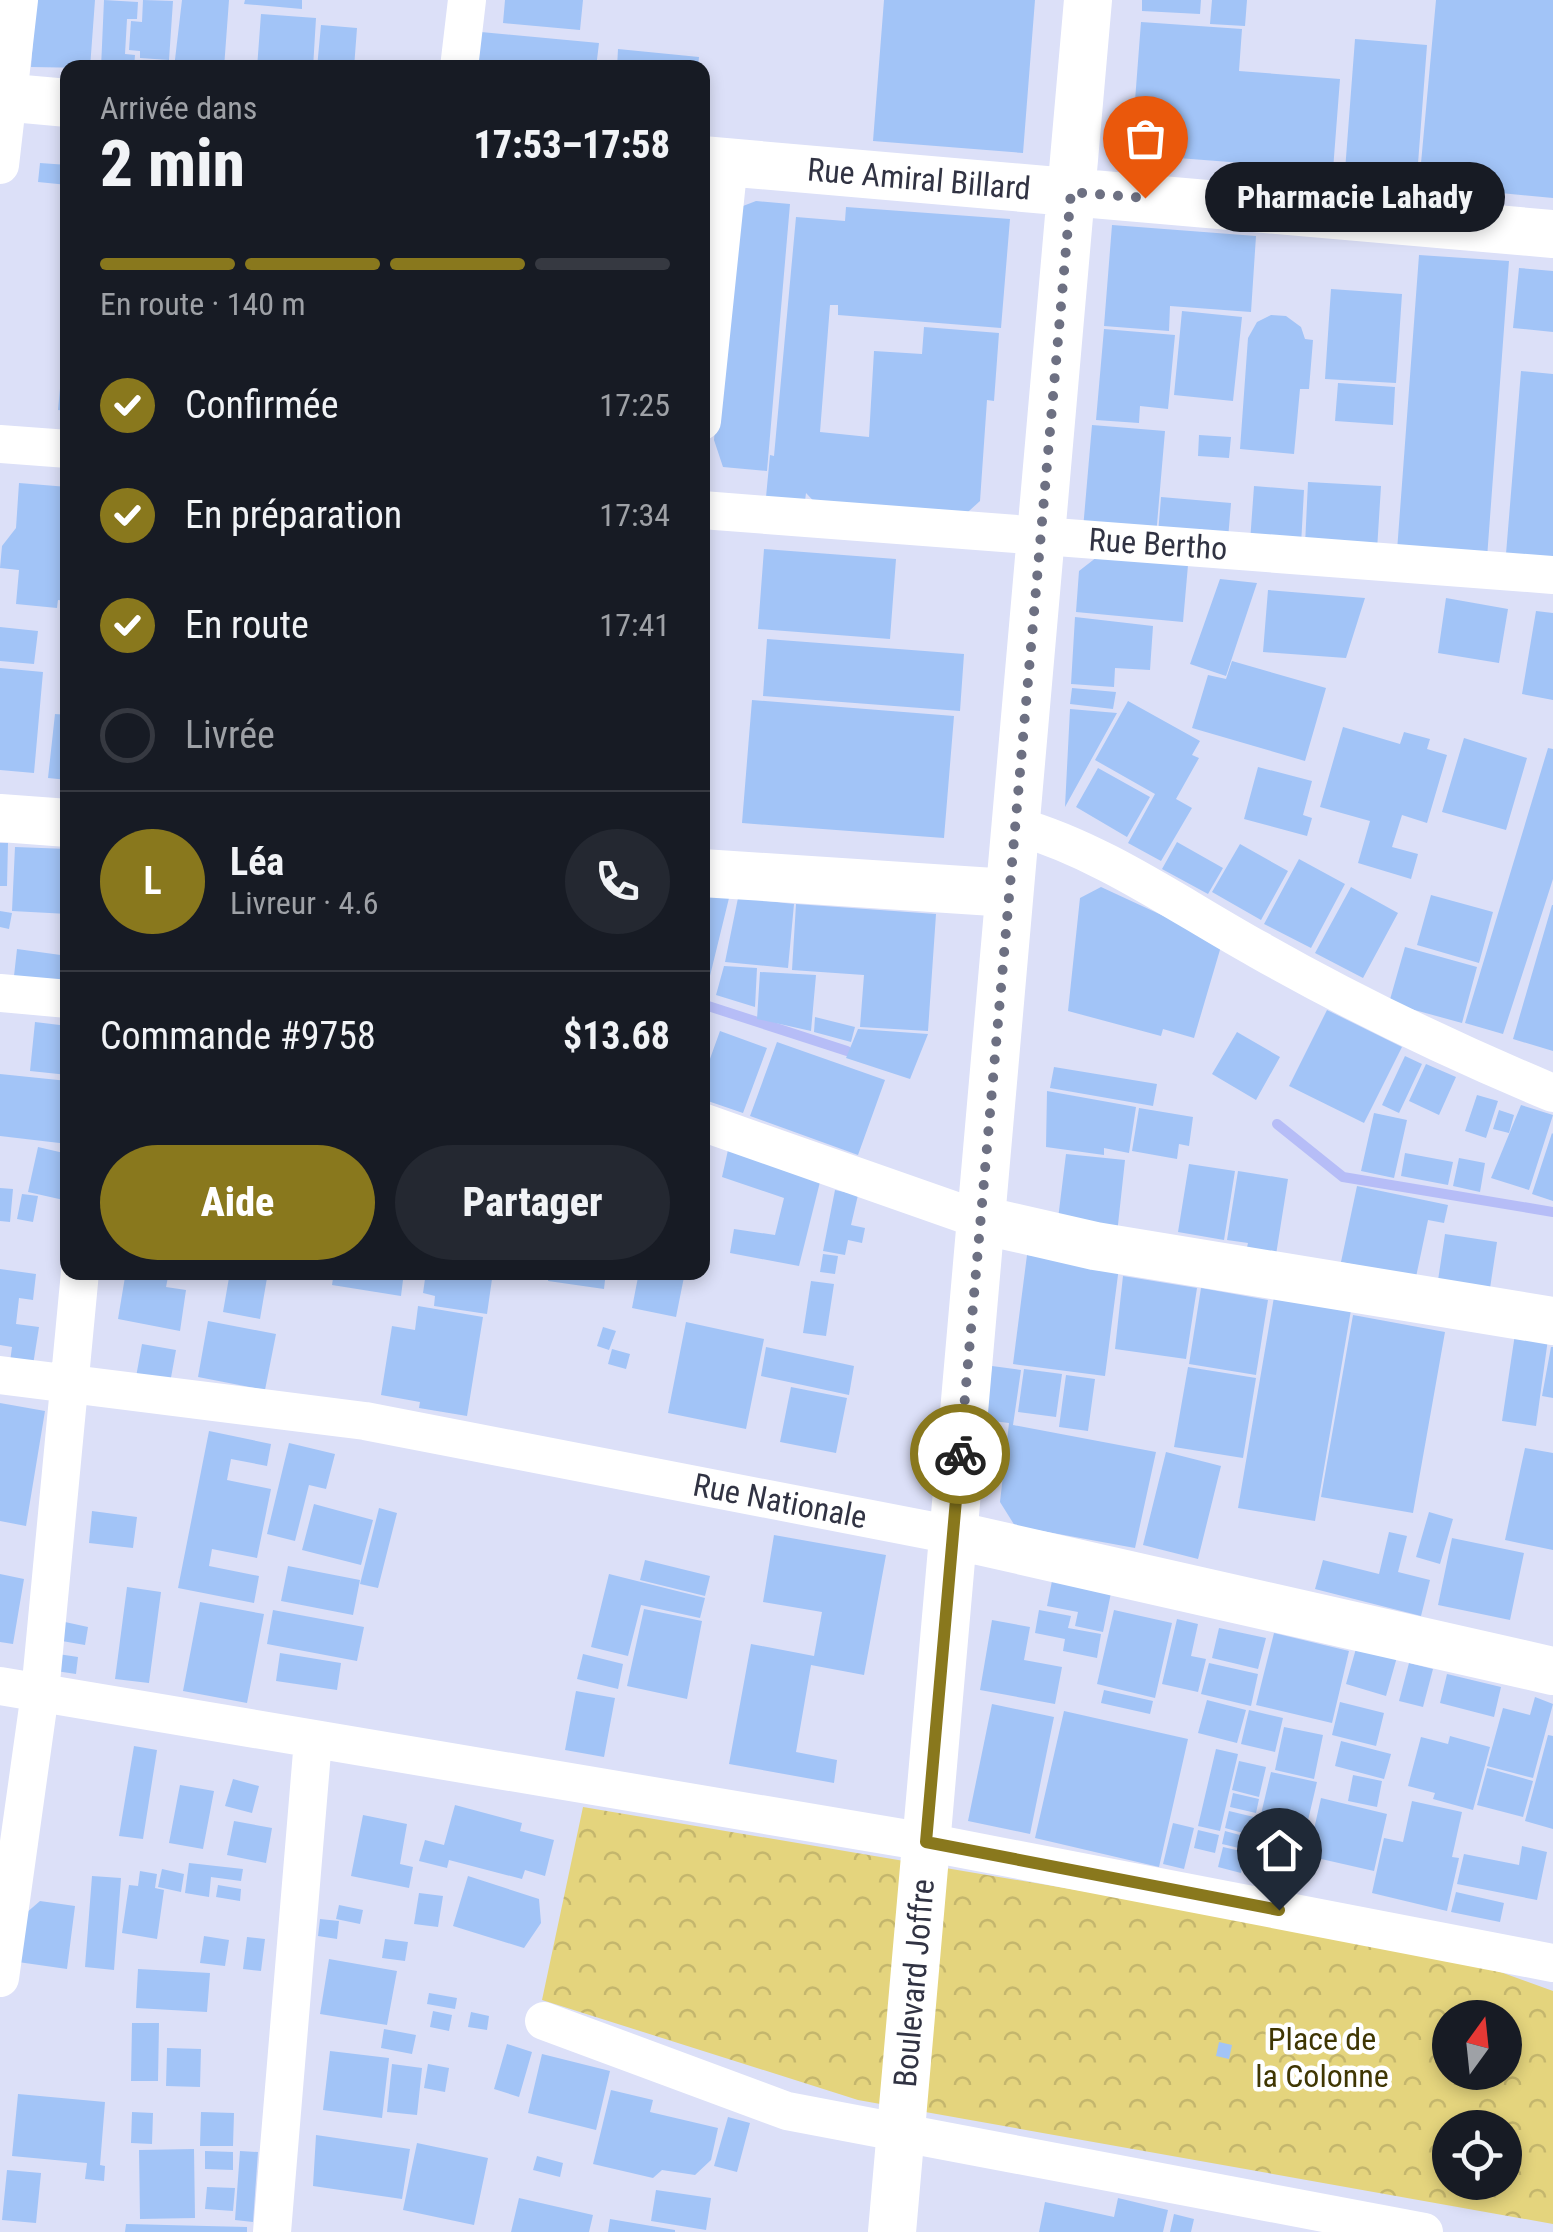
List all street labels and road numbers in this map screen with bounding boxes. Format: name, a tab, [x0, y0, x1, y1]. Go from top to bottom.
street label: Rue Amiral Billard	[806, 150, 1032, 208]
street label: Rue Bertho	[1087, 520, 1229, 568]
street label: Rue Nationale	[690, 1466, 870, 1536]
street label: Boulevard Joffre	[886, 1877, 942, 2089]

